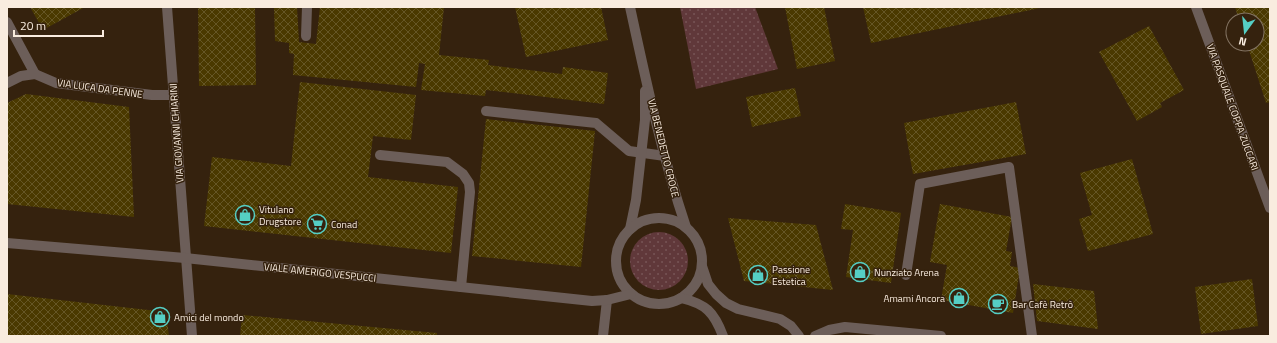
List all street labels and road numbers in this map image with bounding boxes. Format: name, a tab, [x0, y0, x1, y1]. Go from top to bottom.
street label: VIA PASQUALE COPPA ZUCCARI	[1203, 42, 1262, 173]
street label: VIA LUCA DA PENNE	[56, 75, 144, 102]
street label: VIA GIOVANNI CHIARINI	[166, 83, 187, 183]
street label: VIA BENEDETTO CROCE	[644, 97, 683, 199]
street label: VIALE AMERIGO VESPUCCI	[263, 259, 377, 286]

